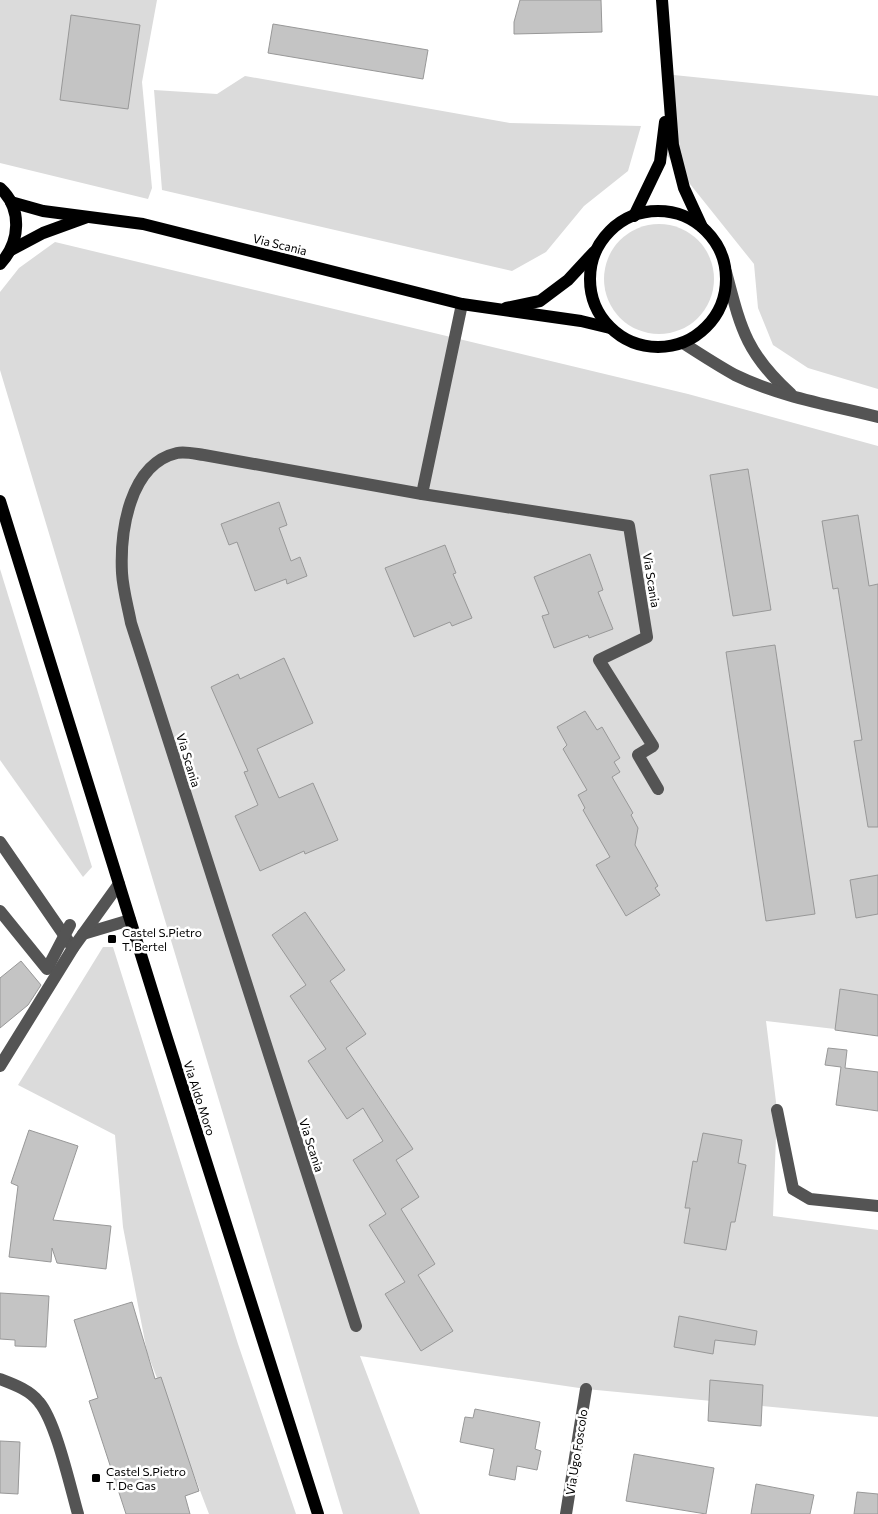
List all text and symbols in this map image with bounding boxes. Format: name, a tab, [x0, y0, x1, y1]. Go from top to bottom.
street label: Via Scania	[251, 231, 309, 257]
street label: Via Scania	[641, 552, 663, 608]
street label: Via Scania	[174, 731, 204, 789]
place label: Castel S.Pietro T. Bertel	[122, 925, 202, 953]
marker: Castel S.Pietro T. Bertel	[106, 933, 118, 945]
street label: Via Aldo Moro	[181, 1059, 219, 1137]
street label: Via Scania	[297, 1116, 327, 1174]
street label: Via Ugo Foscolo	[562, 1408, 590, 1496]
place label: Castel S.Pietro T. De Gas	[106, 1464, 186, 1492]
marker: Castel S.Pietro T. De Gas	[90, 1472, 102, 1484]

